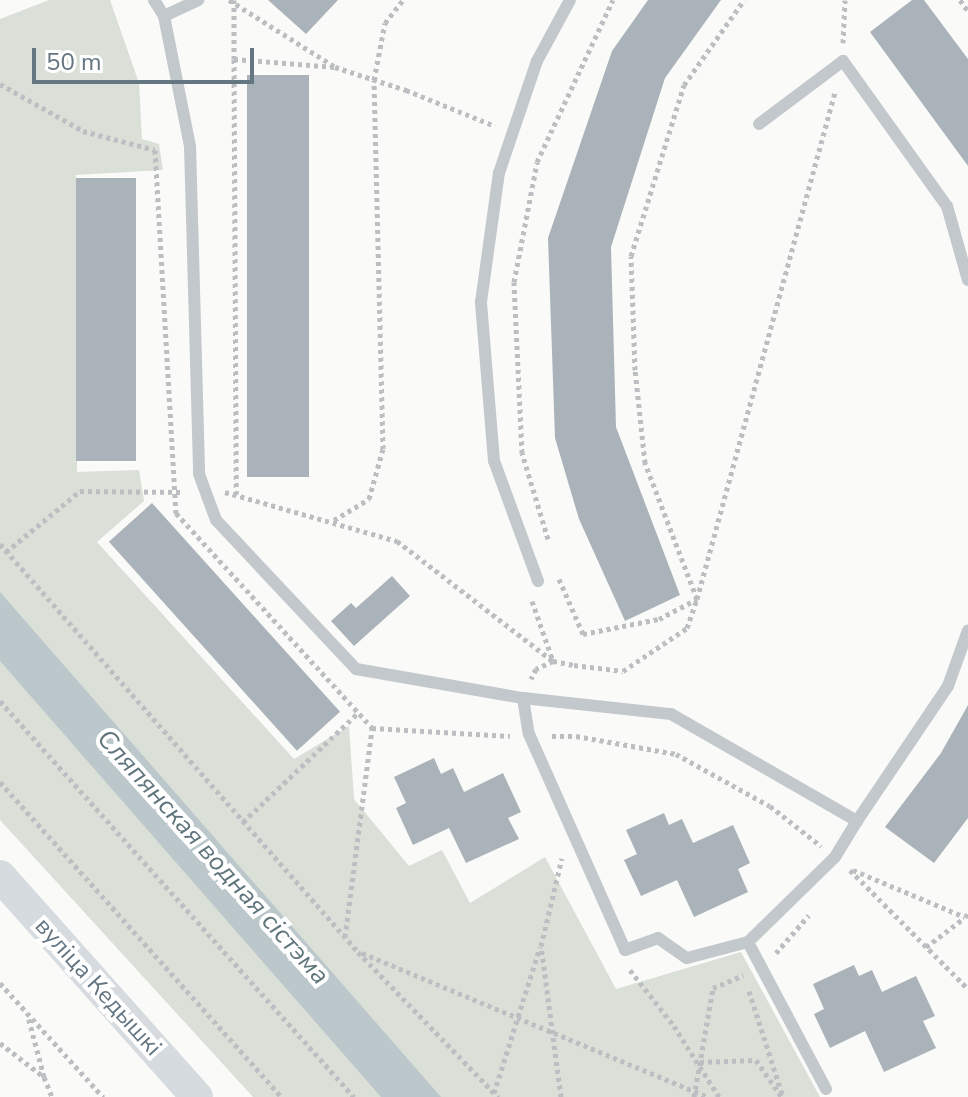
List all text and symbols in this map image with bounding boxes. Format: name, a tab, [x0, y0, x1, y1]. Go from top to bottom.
scale bar	[36, 32, 258, 82]
text: 50 m	[46, 46, 102, 78]
water label: Сляпянская водная сістэма	[90, 723, 336, 991]
street label: вуліца Кедышкі	[29, 912, 167, 1062]

